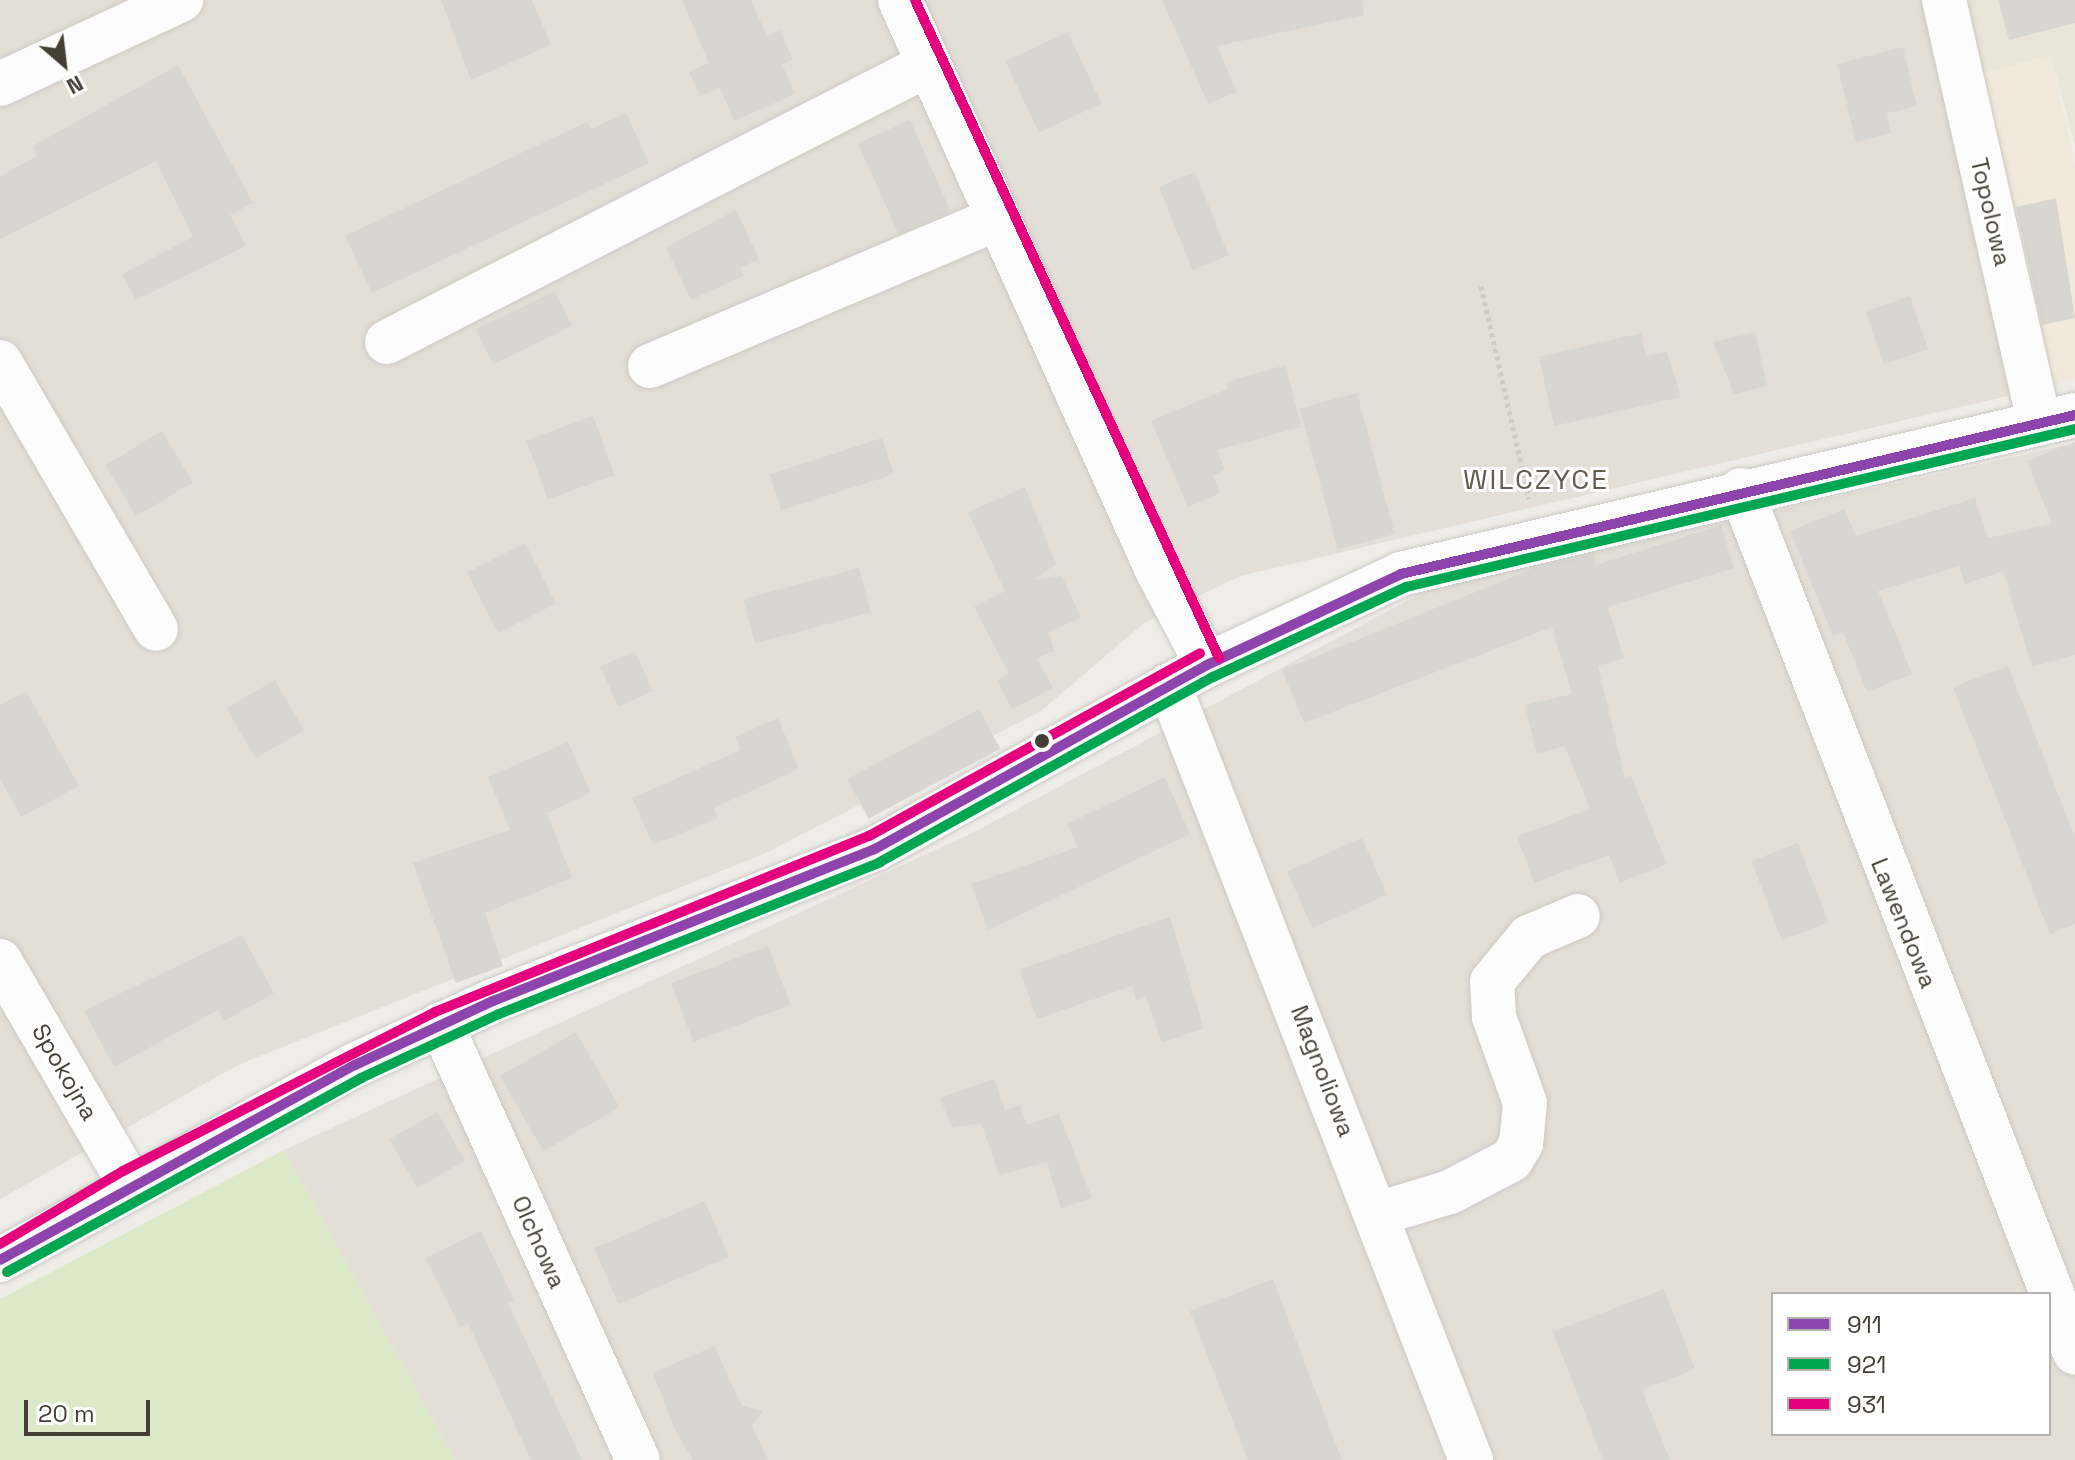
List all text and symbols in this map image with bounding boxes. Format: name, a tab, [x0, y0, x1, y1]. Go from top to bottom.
north arrow	[24, 24, 104, 104]
text: N	[62, 69, 88, 101]
street label: Topolowa	[1965, 155, 2017, 269]
district label: WILCZYCE	[1463, 462, 1609, 496]
unlabelled marker	[1034, 733, 1050, 749]
street label: Lawendowa	[1865, 854, 1943, 992]
street label: Magnoliowa	[1285, 1001, 1361, 1141]
street label: Spokojna	[26, 1019, 104, 1125]
street label: Olchowa	[506, 1191, 572, 1293]
legend	[1771, 1292, 2051, 1436]
text: 911	[1847, 1309, 1882, 1340]
text: 921	[1847, 1349, 1886, 1380]
scale bar	[28, 1384, 154, 1434]
text: 931	[1847, 1389, 1886, 1420]
text: 20 m	[38, 1398, 95, 1429]

